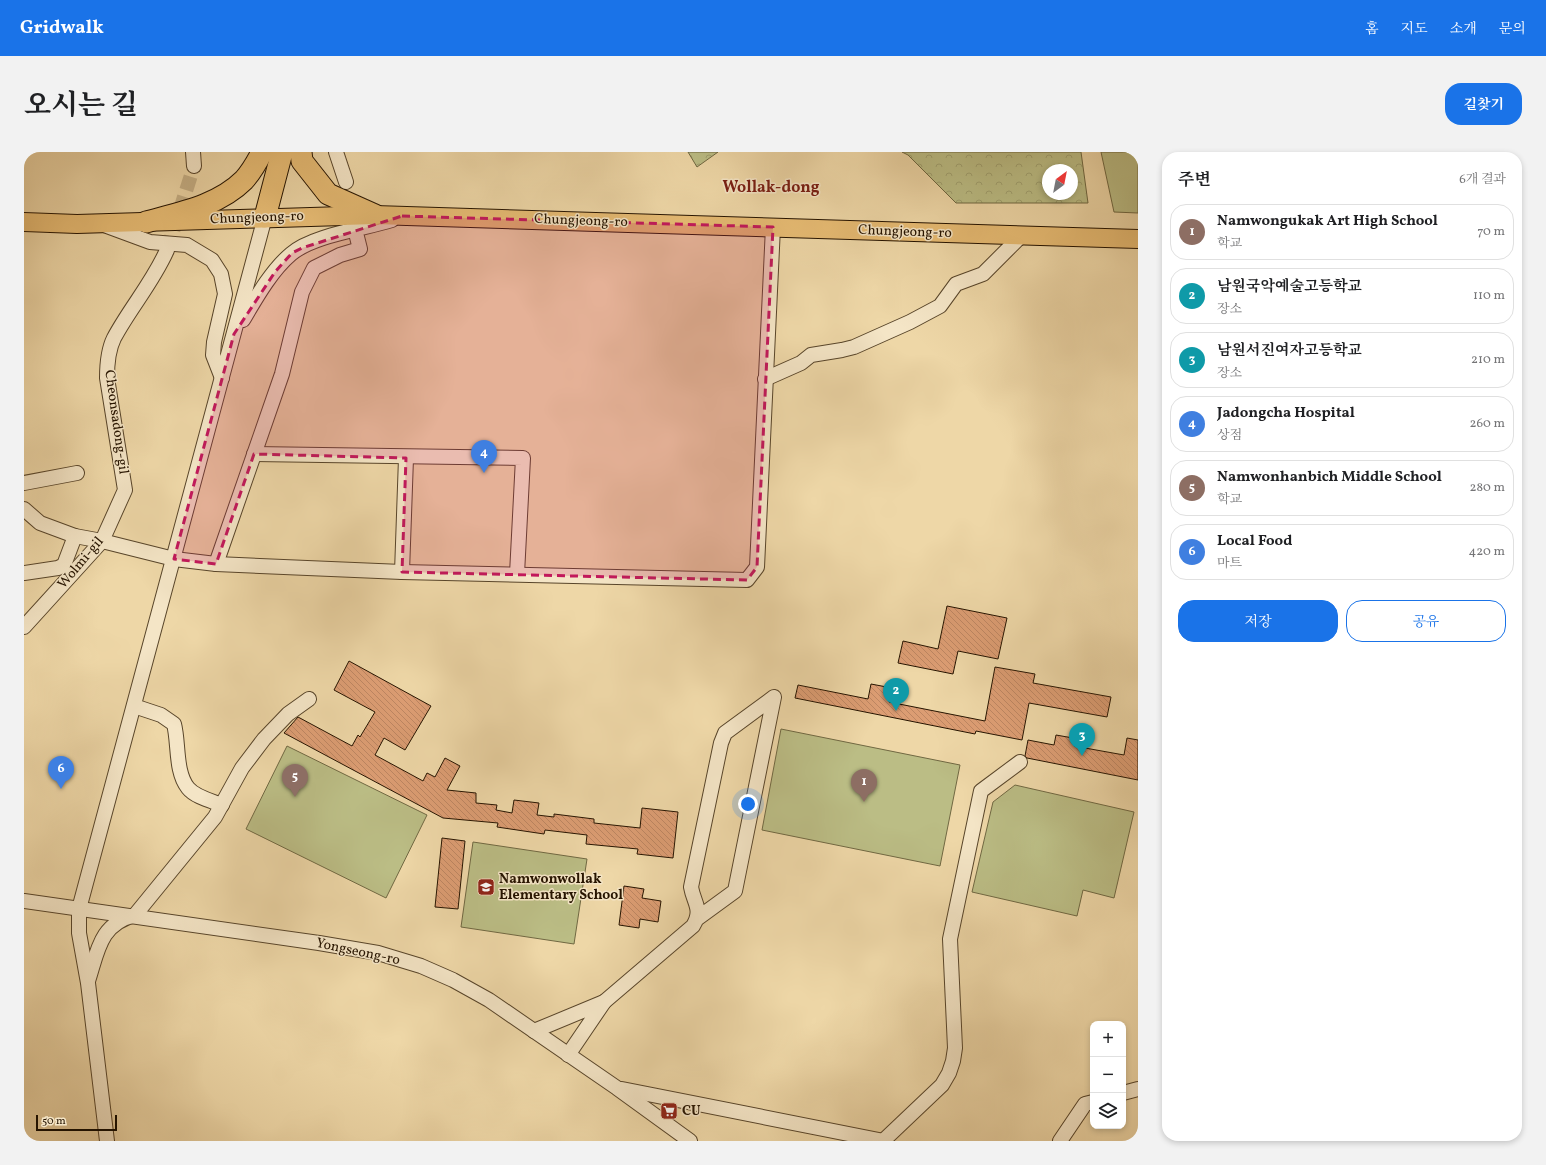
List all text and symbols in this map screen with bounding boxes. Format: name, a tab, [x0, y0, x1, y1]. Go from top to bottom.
text: Gridwalk	[20, 15, 104, 41]
text: 홈	[1365, 20, 1379, 39]
text: 지도	[1401, 20, 1428, 39]
text: 소개	[1450, 20, 1477, 39]
text: 문의	[1499, 20, 1526, 39]
button: 길찾기	[1445, 83, 1522, 125]
text: 오시는 길	[24, 87, 138, 126]
north arrow	[1042, 164, 1078, 200]
text: 주변	[1178, 169, 1211, 192]
text: 6개 결과	[1459, 171, 1506, 189]
district label: Wollak-dong	[722, 177, 820, 199]
street label: Chungjeong-ro	[210, 207, 304, 229]
street label: Chungjeong-ro	[534, 210, 628, 232]
text: Namwongukak Art High School	[1217, 211, 1438, 232]
street label: Chungjeong-ro	[858, 221, 952, 243]
text: 1	[1189, 223, 1195, 241]
text: 70 m	[1477, 223, 1505, 241]
text: 학교	[1217, 235, 1242, 253]
text: 남원국악예술고등학교	[1217, 277, 1362, 298]
text: 2	[1189, 287, 1195, 305]
text: 110 m	[1473, 287, 1505, 305]
text: 장소	[1217, 301, 1242, 319]
text: 남원서진여자고등학교	[1217, 341, 1362, 362]
text: 3	[1189, 351, 1195, 369]
text: 210 m	[1471, 351, 1505, 369]
text: 장소	[1217, 365, 1242, 383]
street label: Cheonsadong-gil	[99, 369, 133, 475]
text: Jadongcha Hospital	[1217, 403, 1355, 424]
text: 4	[1188, 415, 1196, 433]
text: 260 m	[1470, 415, 1505, 433]
text: 상점	[1217, 427, 1242, 445]
pin: 4	[471, 440, 497, 473]
text: Namwonhanbich Middle School	[1217, 467, 1442, 488]
text: 5	[1189, 479, 1195, 497]
text: 280 m	[1469, 479, 1505, 497]
text: 학교	[1217, 491, 1242, 509]
text: Local Food	[1217, 531, 1292, 552]
street label: Wolmi-gil	[54, 533, 108, 593]
text: 6	[1188, 543, 1196, 561]
text: 420 m	[1468, 543, 1505, 561]
text: 마트	[1217, 555, 1242, 573]
button: 저장	[1178, 600, 1338, 642]
button: 공유	[1346, 600, 1506, 642]
pin: 2	[883, 678, 909, 711]
pin: 3	[1069, 723, 1095, 756]
pin: 6	[48, 756, 74, 789]
pin: 5	[282, 764, 308, 797]
pin: 1	[851, 769, 877, 802]
your location	[738, 794, 758, 814]
place label: Namwonwollak Elementary School	[499, 870, 623, 905]
school or university icon: Namwonwollak Elementary School	[476, 877, 496, 897]
street label: Yongseong-ro	[314, 934, 402, 970]
map controls	[1090, 1021, 1126, 1129]
button: +	[1090, 1021, 1126, 1057]
button: −	[1090, 1057, 1126, 1093]
button: layers	[1090, 1093, 1126, 1129]
supermarket icon: CU	[659, 1101, 679, 1121]
place label: CU	[682, 1102, 701, 1121]
scale bar	[36, 1113, 117, 1132]
text: 50 m	[42, 1114, 66, 1129]

